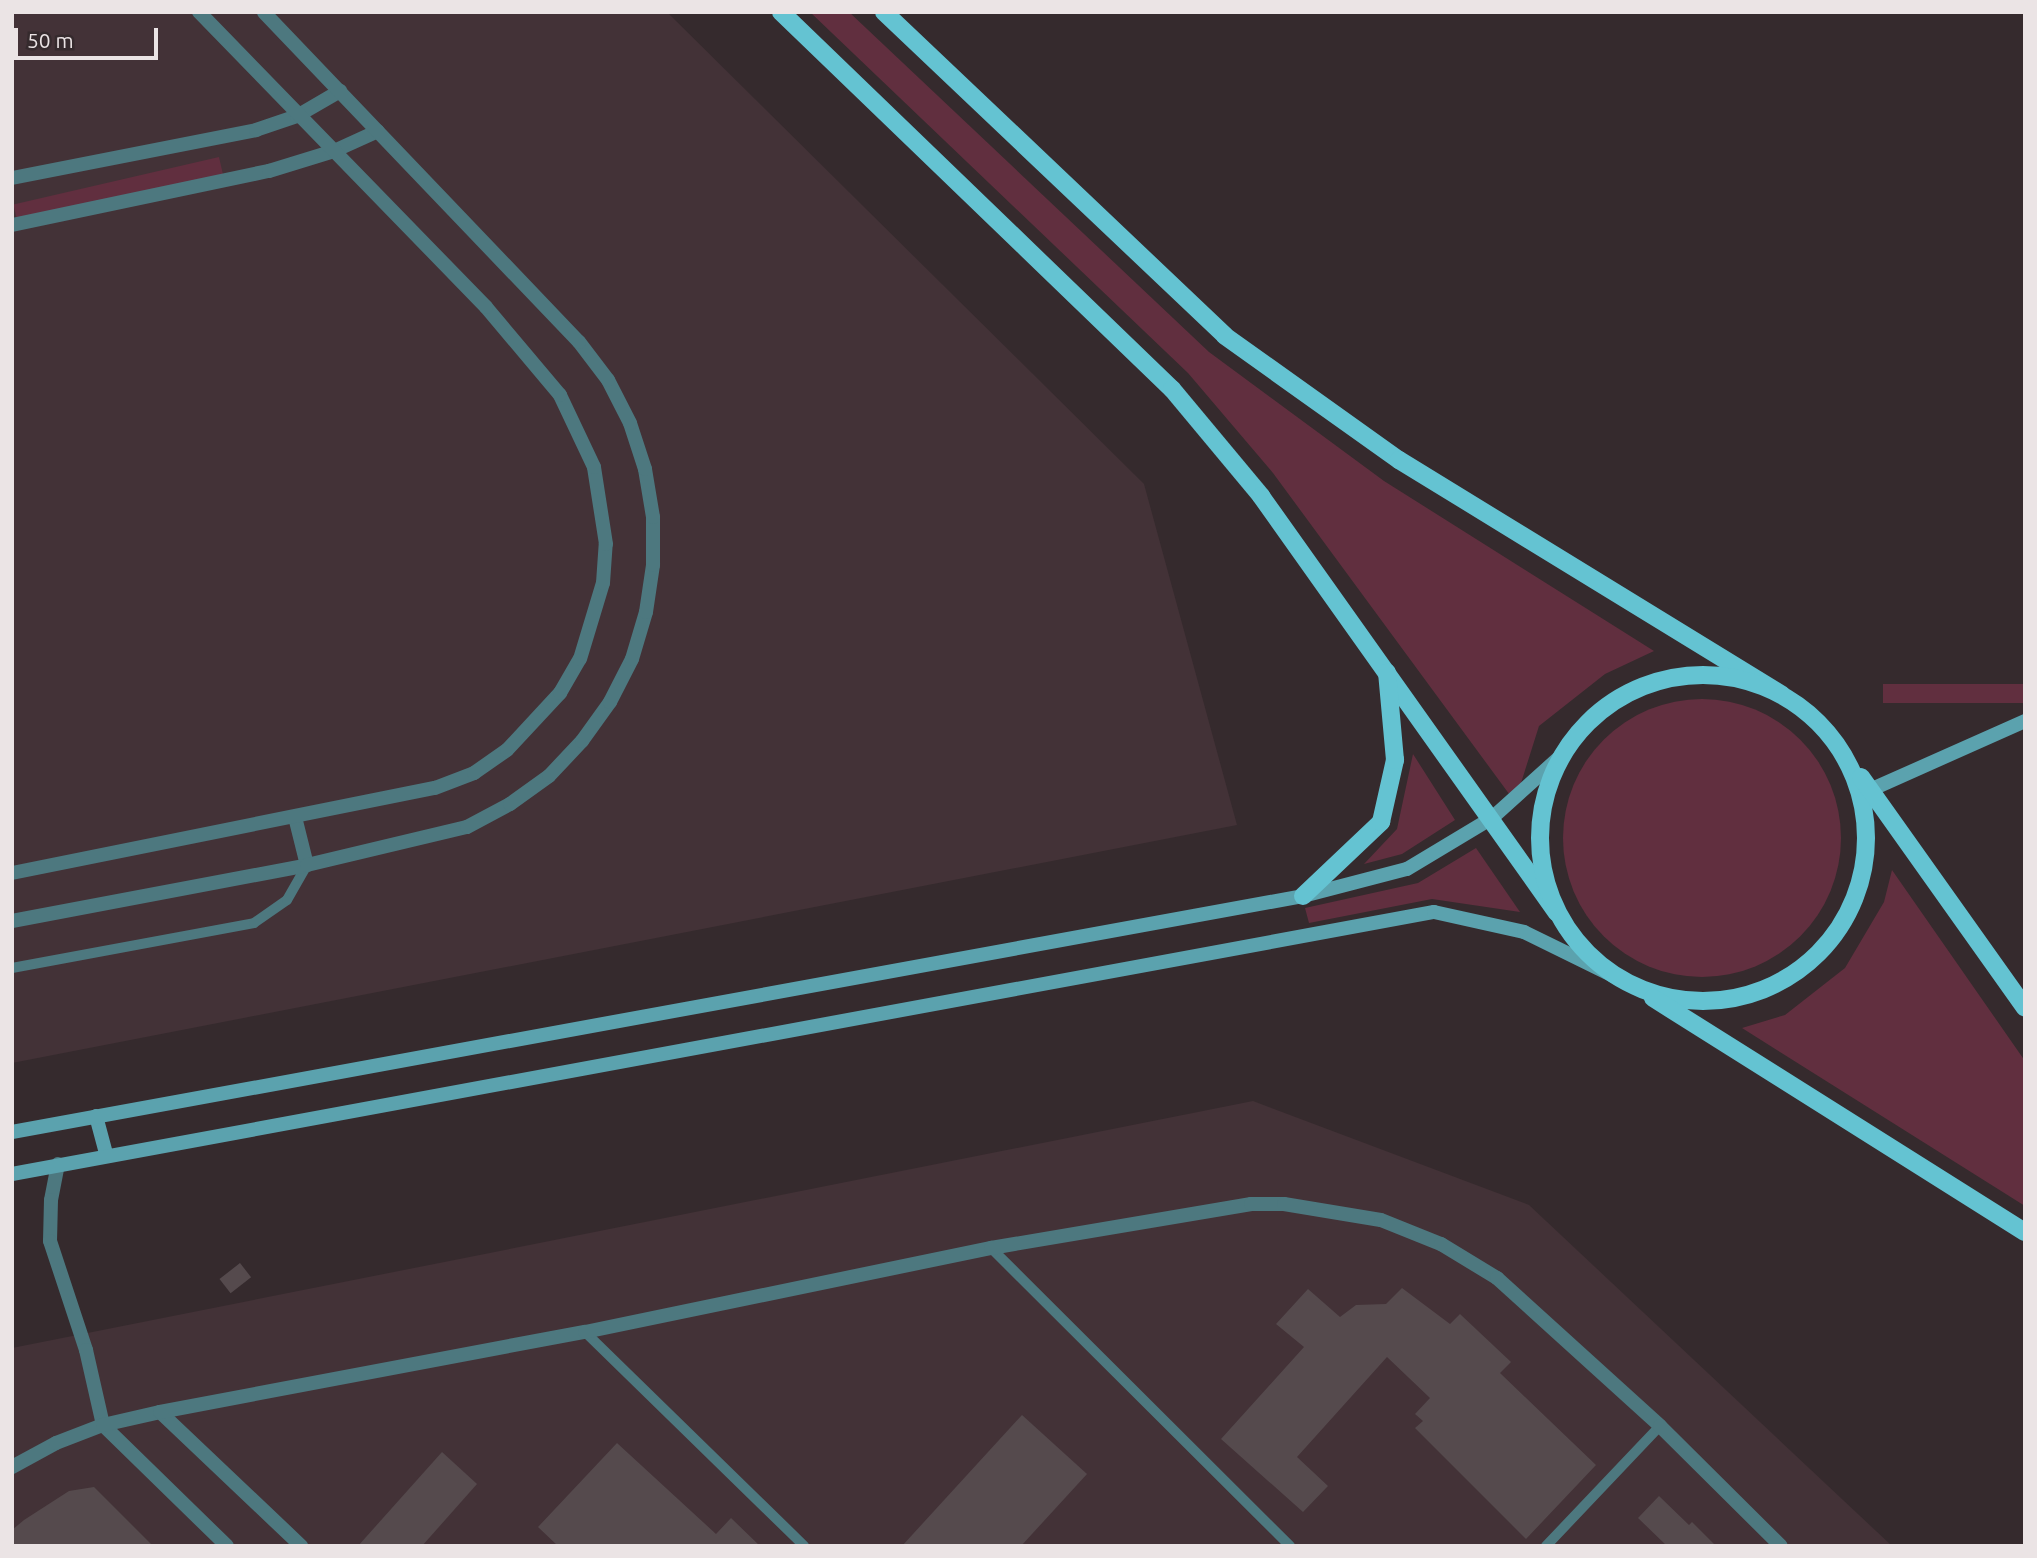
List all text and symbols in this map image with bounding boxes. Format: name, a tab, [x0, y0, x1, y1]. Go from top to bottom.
scale bar	[18, 14, 161, 58]
text: 50 m	[27, 28, 74, 52]

